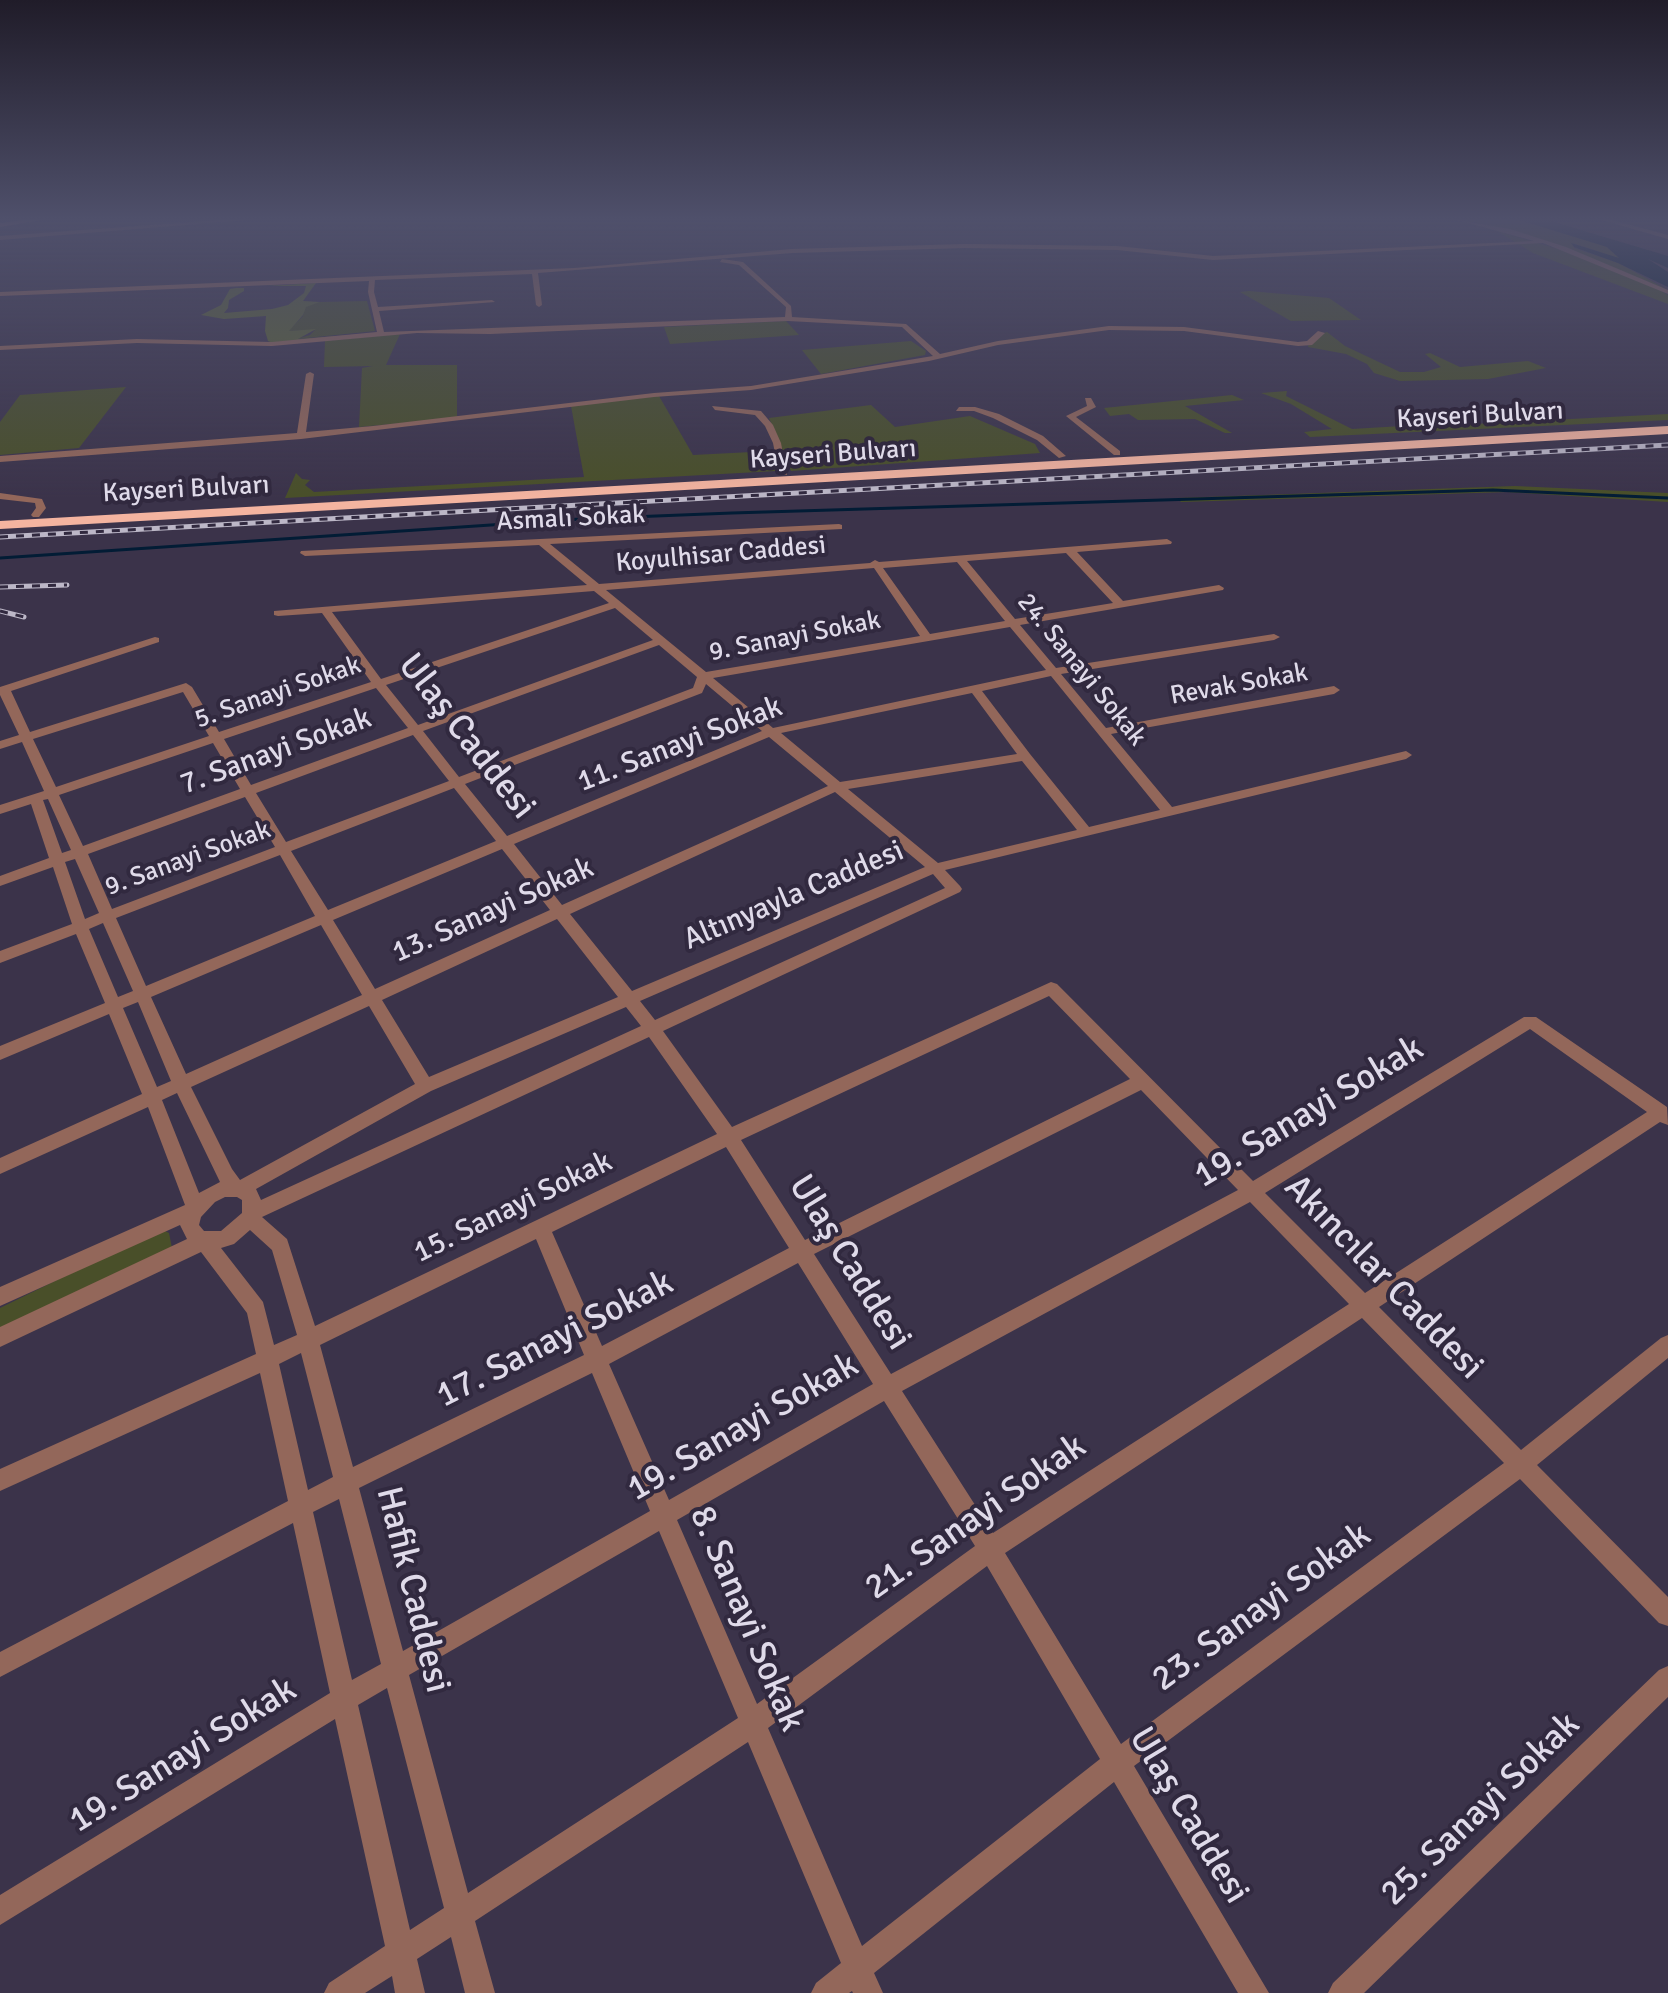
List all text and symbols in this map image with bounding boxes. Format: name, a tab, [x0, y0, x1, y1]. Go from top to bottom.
street label: Kayseri Bulvarı	[1396, 396, 1564, 436]
street label: Kayseri Bulvarı	[749, 434, 917, 476]
street label: Kayseri Bulvarı	[102, 470, 270, 510]
street label: Asmalı Sokak	[496, 500, 646, 538]
street label: Koyulhisar Caddesi	[615, 530, 827, 580]
street label: 24. Sanayi Sokak	[1010, 587, 1152, 753]
street label: 9. Sanayi Sokak	[707, 605, 883, 669]
street label: Ulaş Caddesi	[388, 646, 544, 828]
street label: 5. Sanayi Sokak	[191, 650, 365, 736]
street label: Revak Sokak	[1168, 658, 1310, 712]
street label: 11. Sanayi Sokak	[572, 689, 788, 801]
street label: 7. Sanayi Sokak	[176, 701, 376, 803]
street label: 9. Sanayi Sokak	[101, 815, 275, 903]
street label: Altınyayla Caddesi	[679, 833, 909, 959]
street label: 13. Sanayi Sokak	[387, 851, 599, 971]
street label: 19. Sanayi Sokak	[1186, 1028, 1432, 1198]
street label: 15. Sanayi Sokak	[408, 1144, 618, 1272]
street label: Akıncılar Caddesi	[1274, 1167, 1492, 1389]
street label: Ulaş Caddesi	[778, 1168, 920, 1358]
street label: 17. Sanayi Sokak	[429, 1262, 681, 1418]
street label: 19. Sanayi Sokak	[620, 1344, 866, 1512]
street label: 21. Sanayi Sokak	[857, 1426, 1095, 1610]
street label: Hafik Caddesi	[366, 1483, 458, 1697]
street label: 8. Sanayi Sokak	[679, 1500, 813, 1738]
street label: 23. Sanayi Sokak	[1144, 1514, 1380, 1702]
street label: 19. Sanayi Sokak	[61, 1669, 305, 1843]
street label: 25. Sanayi Sokak	[1373, 1704, 1589, 1916]
street label: Ulaş Caddesi	[1118, 1720, 1258, 1912]

